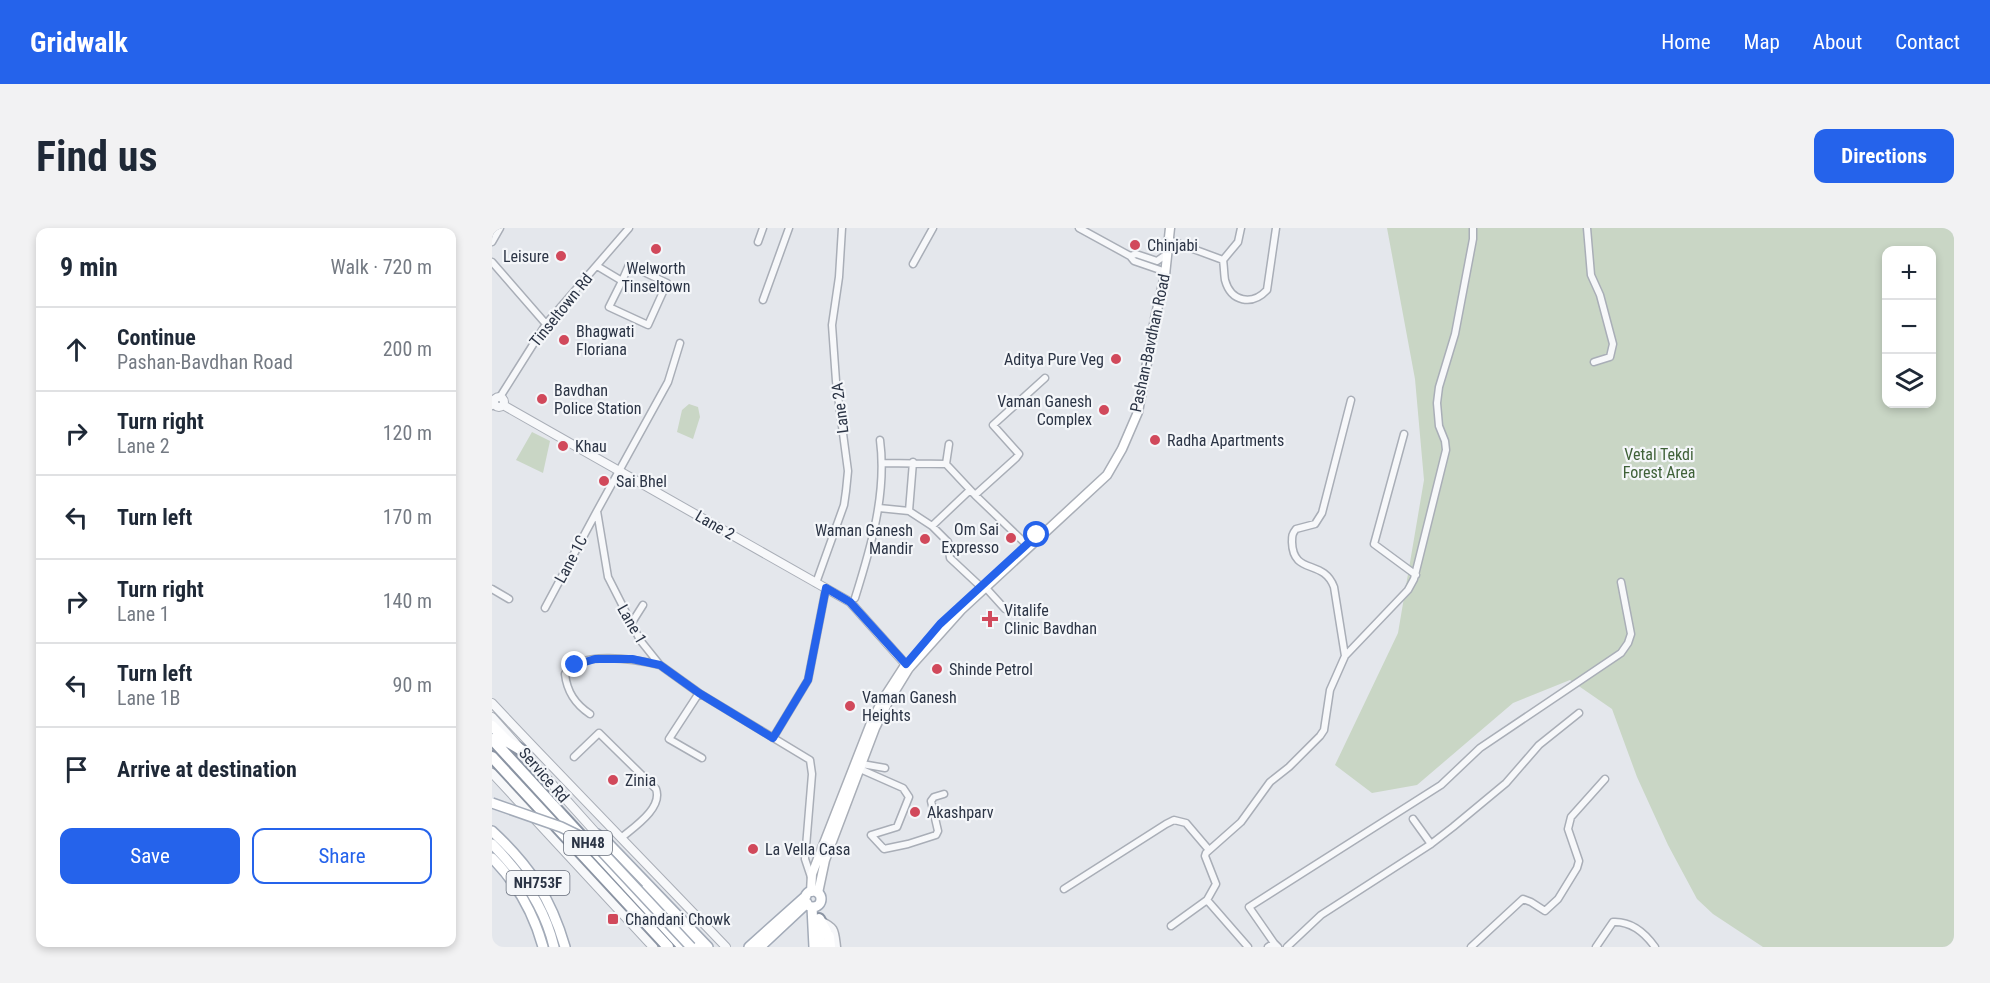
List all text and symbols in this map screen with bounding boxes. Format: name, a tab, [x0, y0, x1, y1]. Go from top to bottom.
text: Gridwalk	[30, 26, 128, 59]
text: Home	[1661, 30, 1711, 54]
text: Map	[1744, 30, 1780, 54]
text: About	[1813, 30, 1862, 54]
text: Contact	[1895, 30, 1960, 54]
button: Directions	[1814, 129, 1954, 183]
text: Find us	[36, 132, 157, 181]
place label: Chinjabi	[1147, 236, 1198, 255]
marker: Chinjabi	[1128, 238, 1142, 252]
marker: Welworth Tinseltown	[649, 242, 663, 256]
map controls	[1882, 246, 1936, 408]
button: +	[1882, 246, 1936, 300]
place label: Leisure	[503, 247, 549, 266]
marker: Leisure	[554, 249, 568, 263]
text: 9 min	[60, 252, 118, 282]
text: Walk · 720 m	[331, 255, 432, 279]
place label: Welworth Tinseltown	[622, 259, 690, 296]
street label: Tinseltown Rd	[526, 269, 596, 351]
street label: Pashan-Bavdhan Road	[1126, 272, 1174, 414]
button: −	[1882, 300, 1936, 354]
place label: Bhagwati Floriana	[576, 322, 634, 359]
text: Continue	[117, 325, 196, 350]
icon: ahead	[60, 333, 93, 366]
marker: Bhagwati Floriana	[557, 333, 571, 347]
text: 200 m	[383, 337, 432, 361]
text: Pashan-Bavdhan Road	[117, 350, 293, 374]
place label: Aditya Pure Veg	[1004, 350, 1104, 369]
marker: Aditya Pure Veg	[1109, 352, 1123, 366]
button: layers	[1882, 354, 1936, 408]
place label: Bavdhan Police Station	[554, 381, 642, 418]
street label: Lane 2A	[827, 381, 853, 435]
marker: Bavdhan Police Station	[535, 392, 549, 406]
place label: Vaman Ganesh Complex	[997, 392, 1092, 429]
marker: Vaman Ganesh Complex	[1097, 403, 1111, 417]
text: Turn right	[117, 409, 204, 434]
icon: right	[60, 417, 93, 450]
text: 120 m	[383, 421, 432, 445]
place label: Radha Apartments	[1167, 431, 1284, 450]
marker: Radha Apartments	[1148, 433, 1162, 447]
text: Lane 2	[117, 434, 170, 458]
place label: Khau	[575, 437, 607, 456]
marker: Khau	[556, 439, 570, 453]
park label: Vetal Tekdi Forest Area	[1623, 445, 1695, 482]
place label: Sai Bhel	[616, 472, 667, 491]
marker: Sai Bhel	[597, 474, 611, 488]
icon: left	[60, 501, 93, 534]
text: Turn left	[117, 505, 192, 530]
text: 170 m	[383, 505, 432, 529]
street label: Lane 2	[692, 506, 738, 544]
place label: Om Sai Expresso	[941, 520, 999, 557]
place label: Waman Ganesh Mandir	[815, 521, 913, 558]
route start	[1023, 521, 1049, 547]
marker: Om Sai Expresso	[1004, 531, 1018, 545]
street label: Lane 1C	[551, 532, 591, 586]
marker: Waman Ganesh Mandir	[918, 532, 932, 546]
text: Turn right	[117, 577, 204, 602]
icon: right	[60, 585, 93, 618]
text: 140 m	[383, 589, 432, 613]
street label: Lane 1	[613, 601, 651, 647]
place label: Vitalife Clinic Bavdhan	[1004, 601, 1097, 638]
text: Lane 1	[117, 602, 170, 626]
marker: Vitalife Clinic Bavdhan	[981, 610, 999, 628]
route end	[561, 651, 587, 677]
place label: Shinde Petrol	[949, 660, 1033, 679]
text: Turn left	[117, 661, 192, 686]
marker: Shinde Petrol	[930, 662, 944, 676]
icon: left	[60, 669, 93, 702]
text: 90 m	[393, 673, 432, 697]
text: Lane 1B	[117, 686, 181, 710]
place label: Vaman Ganesh Heights	[862, 688, 957, 725]
marker: Vaman Ganesh Heights	[843, 699, 857, 713]
street label: Service Rd	[515, 744, 573, 806]
icon: arrive	[60, 753, 93, 786]
text: Arrive at destination	[117, 757, 297, 782]
place label: Zinia	[625, 771, 656, 790]
marker: Zinia	[606, 773, 620, 787]
place label: Akashparv	[927, 803, 994, 822]
marker: Akashparv	[908, 805, 922, 819]
button: Save	[60, 828, 240, 884]
button: Share	[252, 828, 432, 884]
road number: NH48	[564, 831, 612, 855]
place label: La Vella Casa	[765, 840, 850, 859]
marker: La Vella Casa	[746, 842, 760, 856]
road number: NH753F	[507, 871, 570, 895]
place label: Chandani Chowk	[625, 910, 731, 929]
marker: Chandani Chowk	[606, 912, 620, 926]

